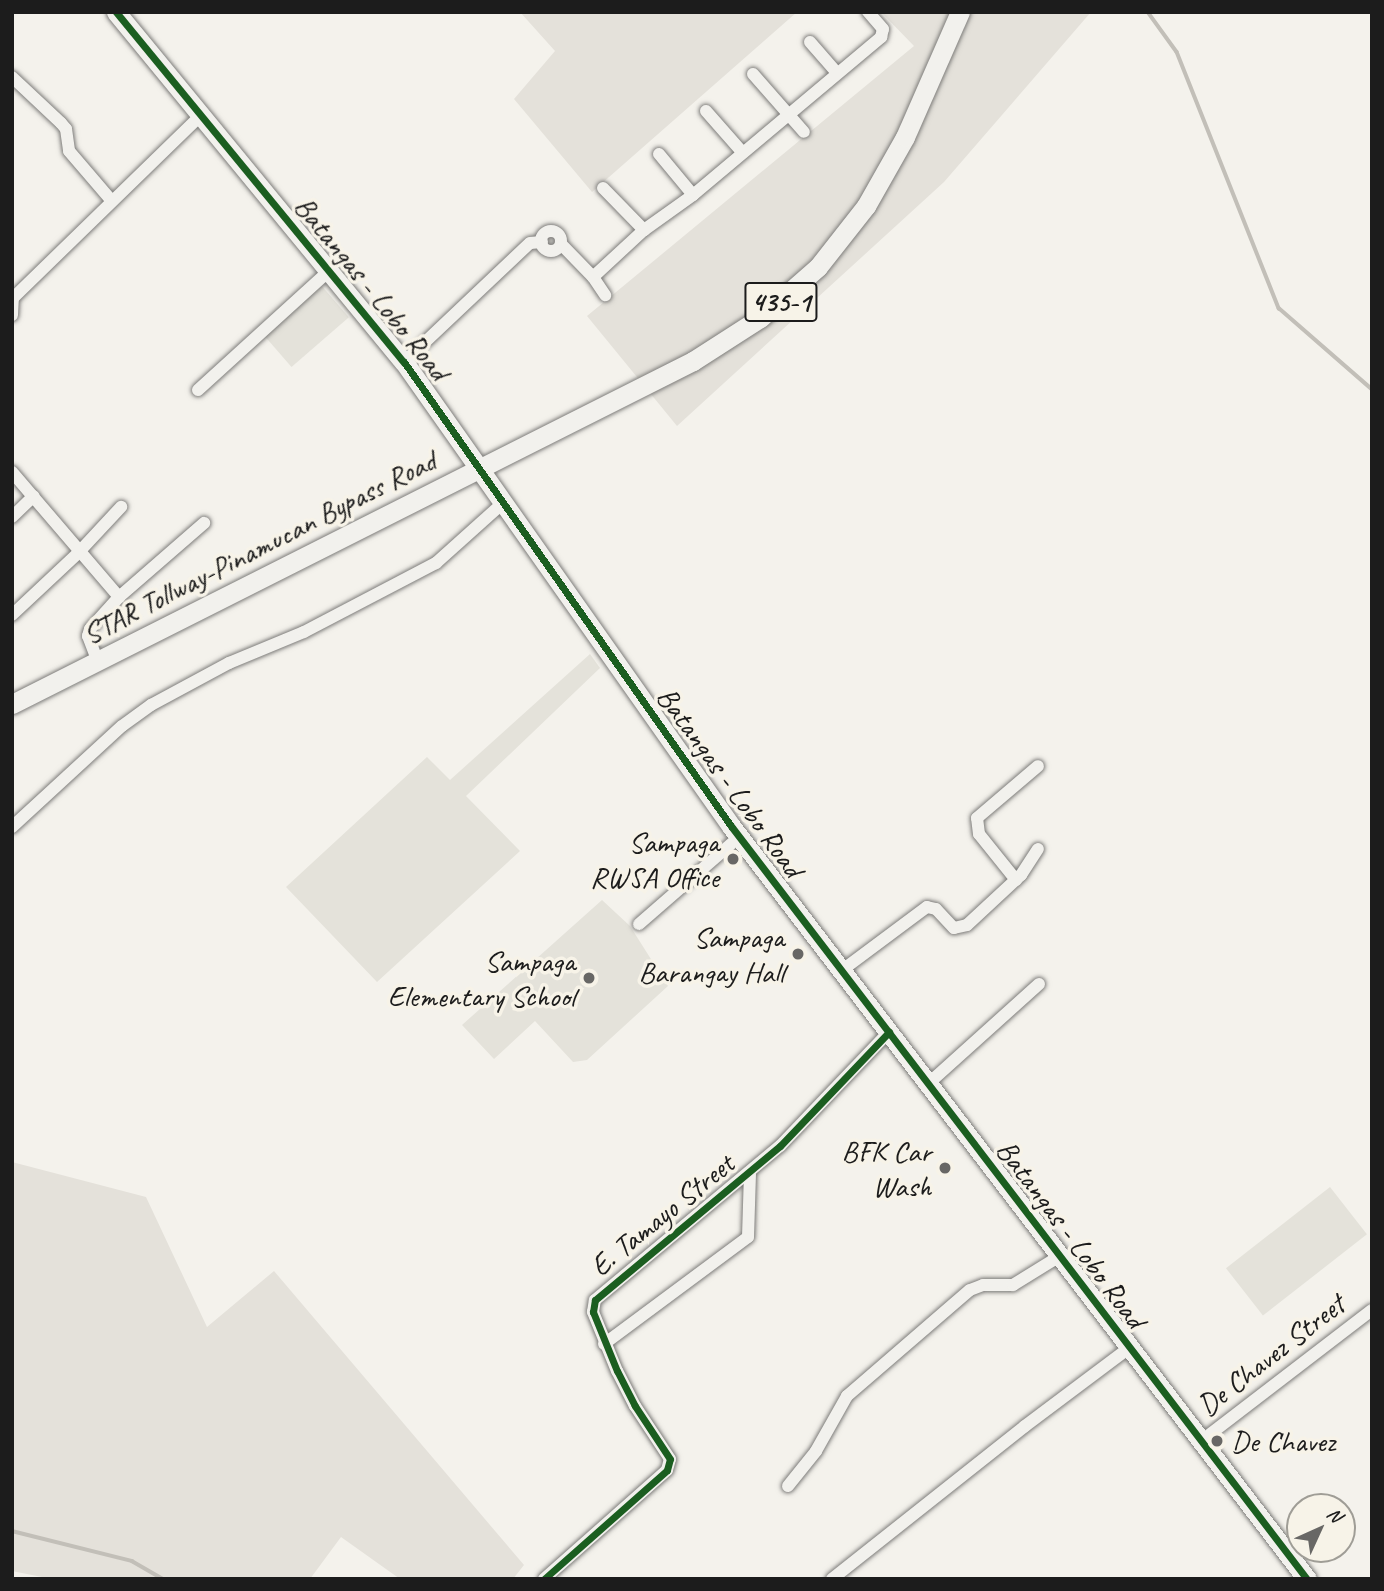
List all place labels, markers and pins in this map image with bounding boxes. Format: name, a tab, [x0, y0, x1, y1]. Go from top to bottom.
place label: Sampaga RWSA Office	[590, 824, 719, 894]
marker: Sampaga RWSA Office	[725, 851, 741, 867]
place label: Sampaga Barangay Hall	[638, 919, 784, 990]
place label: Sampaga Elementary School	[388, 943, 575, 1014]
marker: Sampaga Barangay Hall	[790, 946, 806, 962]
marker: Sampaga Elementary School	[581, 970, 597, 986]
place label: BFK Car Wash	[842, 1133, 931, 1204]
marker: BFK Car Wash	[937, 1160, 953, 1176]
place label: De Chavez	[1231, 1423, 1336, 1459]
marker: De Chavez	[1209, 1433, 1225, 1449]

